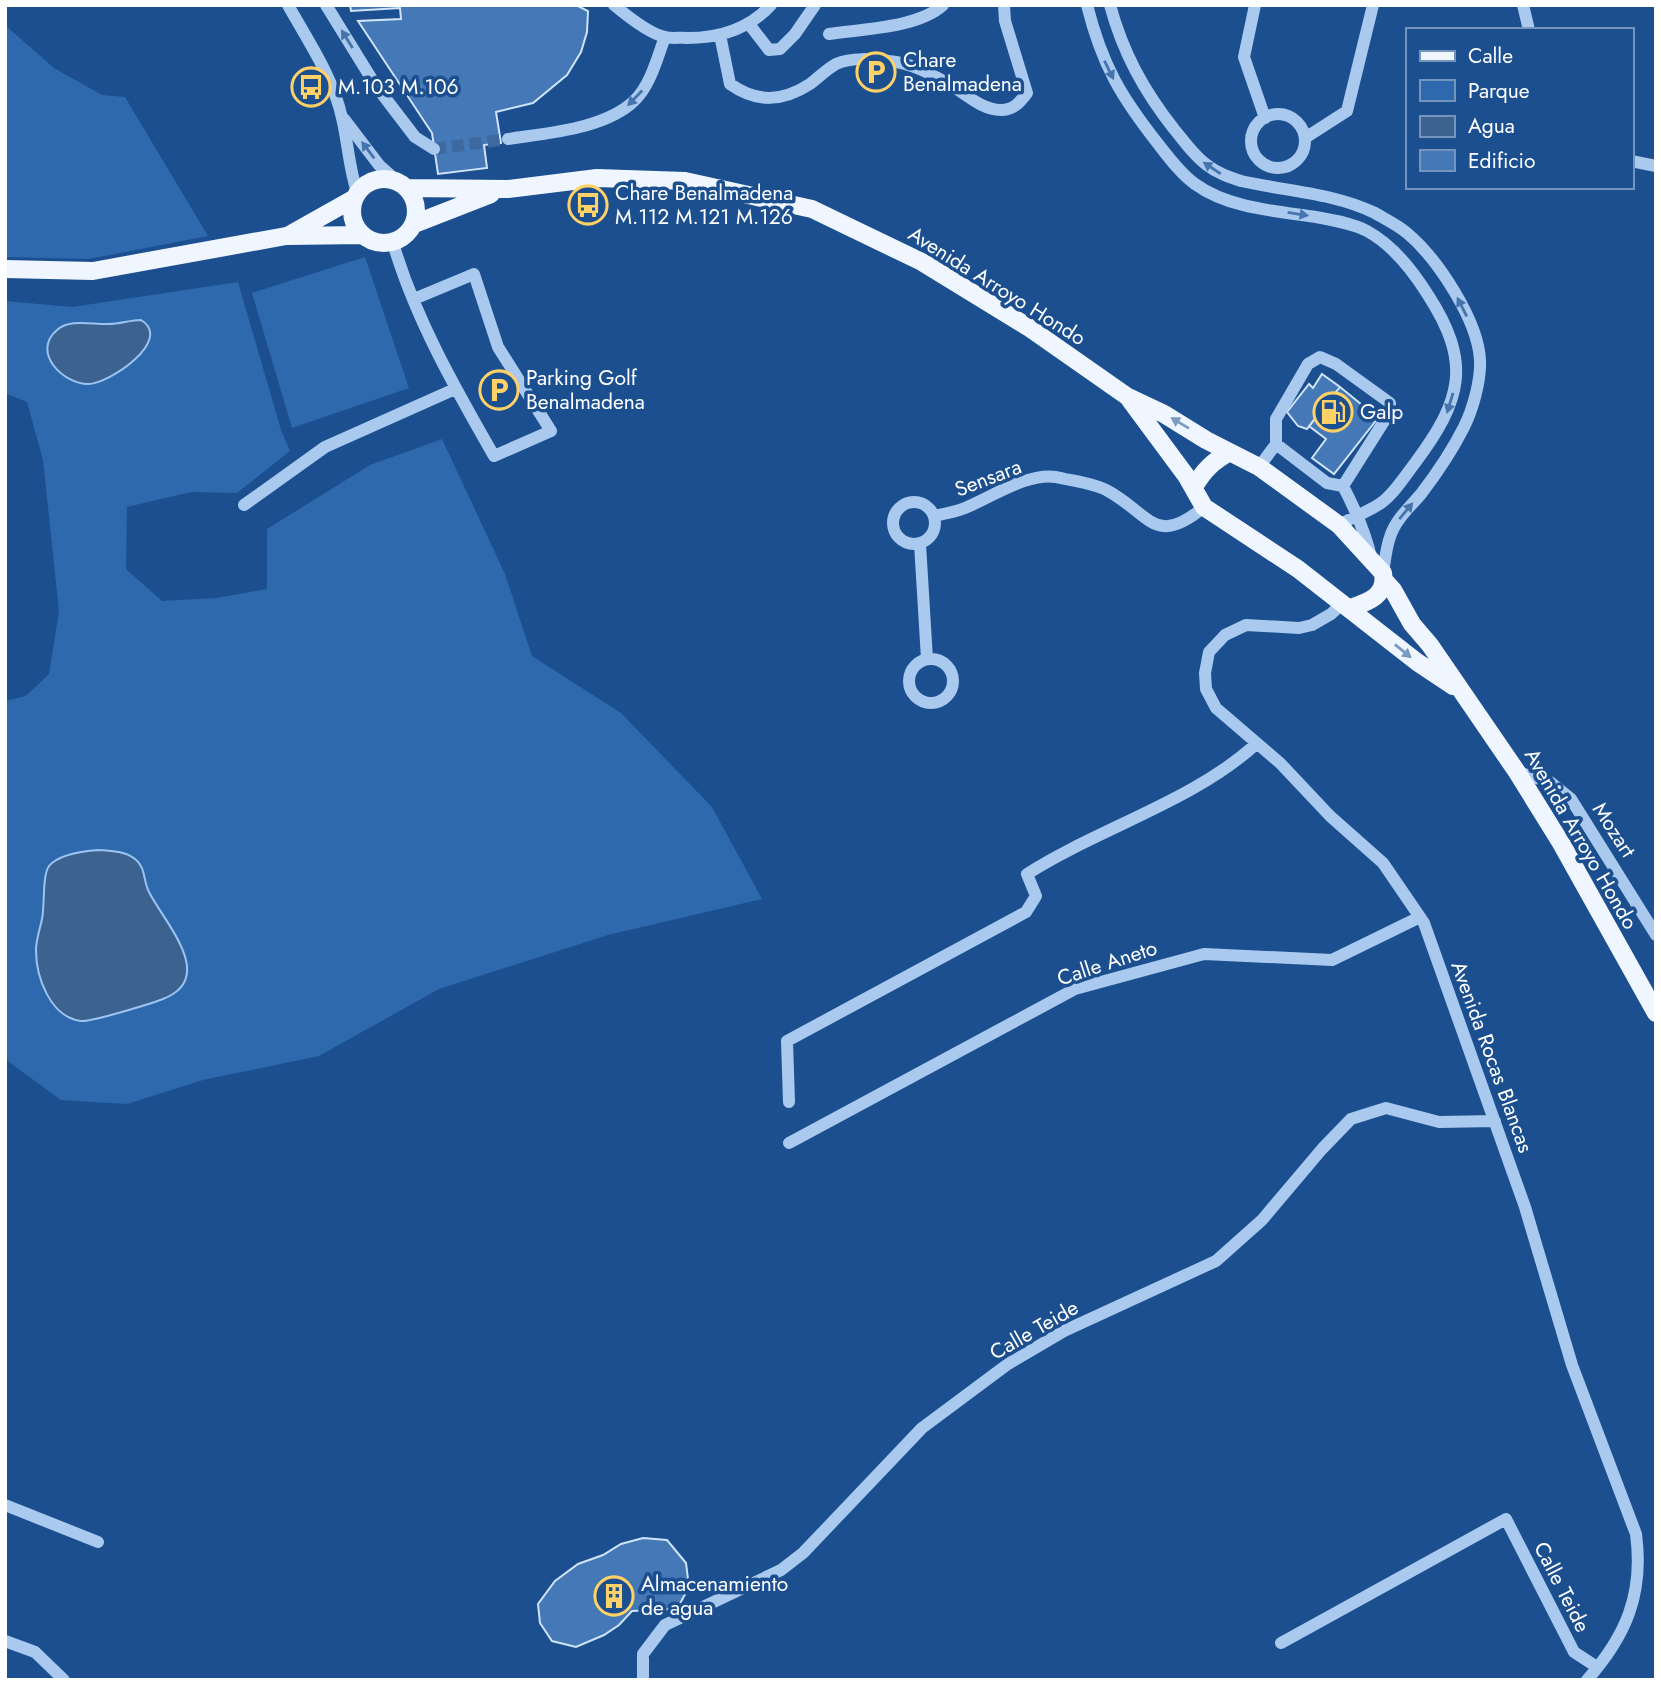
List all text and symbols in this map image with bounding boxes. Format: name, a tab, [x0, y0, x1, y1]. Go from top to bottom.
legend	[1406, 28, 1633, 189]
one-way arrow	[341, 30, 354, 49]
text: Calle	[1468, 41, 1513, 71]
place label: Chare Benalmadena	[903, 45, 1022, 99]
parking icon: Chare Benalmadena	[855, 51, 897, 93]
one-way arrow	[1103, 60, 1115, 80]
bus stop icon: M.103 M.106	[290, 66, 332, 108]
place label: M.103 M.106	[338, 72, 459, 102]
text: Parque	[1468, 76, 1530, 106]
one-way arrow	[627, 89, 643, 106]
text: Agua	[1468, 111, 1515, 141]
one-way arrow	[362, 141, 376, 159]
text: Edificio	[1468, 146, 1535, 176]
one-way arrow	[1203, 161, 1221, 175]
place label: Chare Benalmadena M.112 M.121 M.126	[615, 178, 793, 232]
bus stop icon: Chare Benalmadena M.112 M.121 M.126	[567, 184, 609, 226]
one-way arrow	[1287, 209, 1309, 220]
street label: Avenida Arroyo Hondo	[902, 219, 1092, 353]
one-way arrow	[1456, 297, 1467, 317]
place label: Parking Golf Benalmadena	[526, 363, 645, 417]
parking icon: Parking Golf Benalmadena	[478, 369, 520, 411]
fuel station icon: Galp	[1312, 391, 1354, 433]
one-way arrow	[1444, 393, 1454, 414]
place label: Galp	[1360, 397, 1403, 427]
one-way arrow	[1170, 417, 1189, 430]
street label: Sensara	[950, 452, 1026, 504]
one-way arrow	[1399, 502, 1414, 520]
one-way arrow	[1395, 643, 1412, 658]
street label: Avenida Arroyo Hondo	[1517, 743, 1645, 935]
street label: Mozart	[1585, 797, 1643, 863]
street label: Calle Aneto	[1053, 933, 1161, 993]
street label: Avenida Rocas Blancas	[1443, 957, 1541, 1157]
street label: Calle Teide	[984, 1292, 1084, 1367]
street label: Calle Teide	[1526, 1537, 1598, 1638]
place label: Almacenamiento de agua	[641, 1569, 788, 1623]
building icon: Almacenamiento de agua	[593, 1575, 635, 1617]

